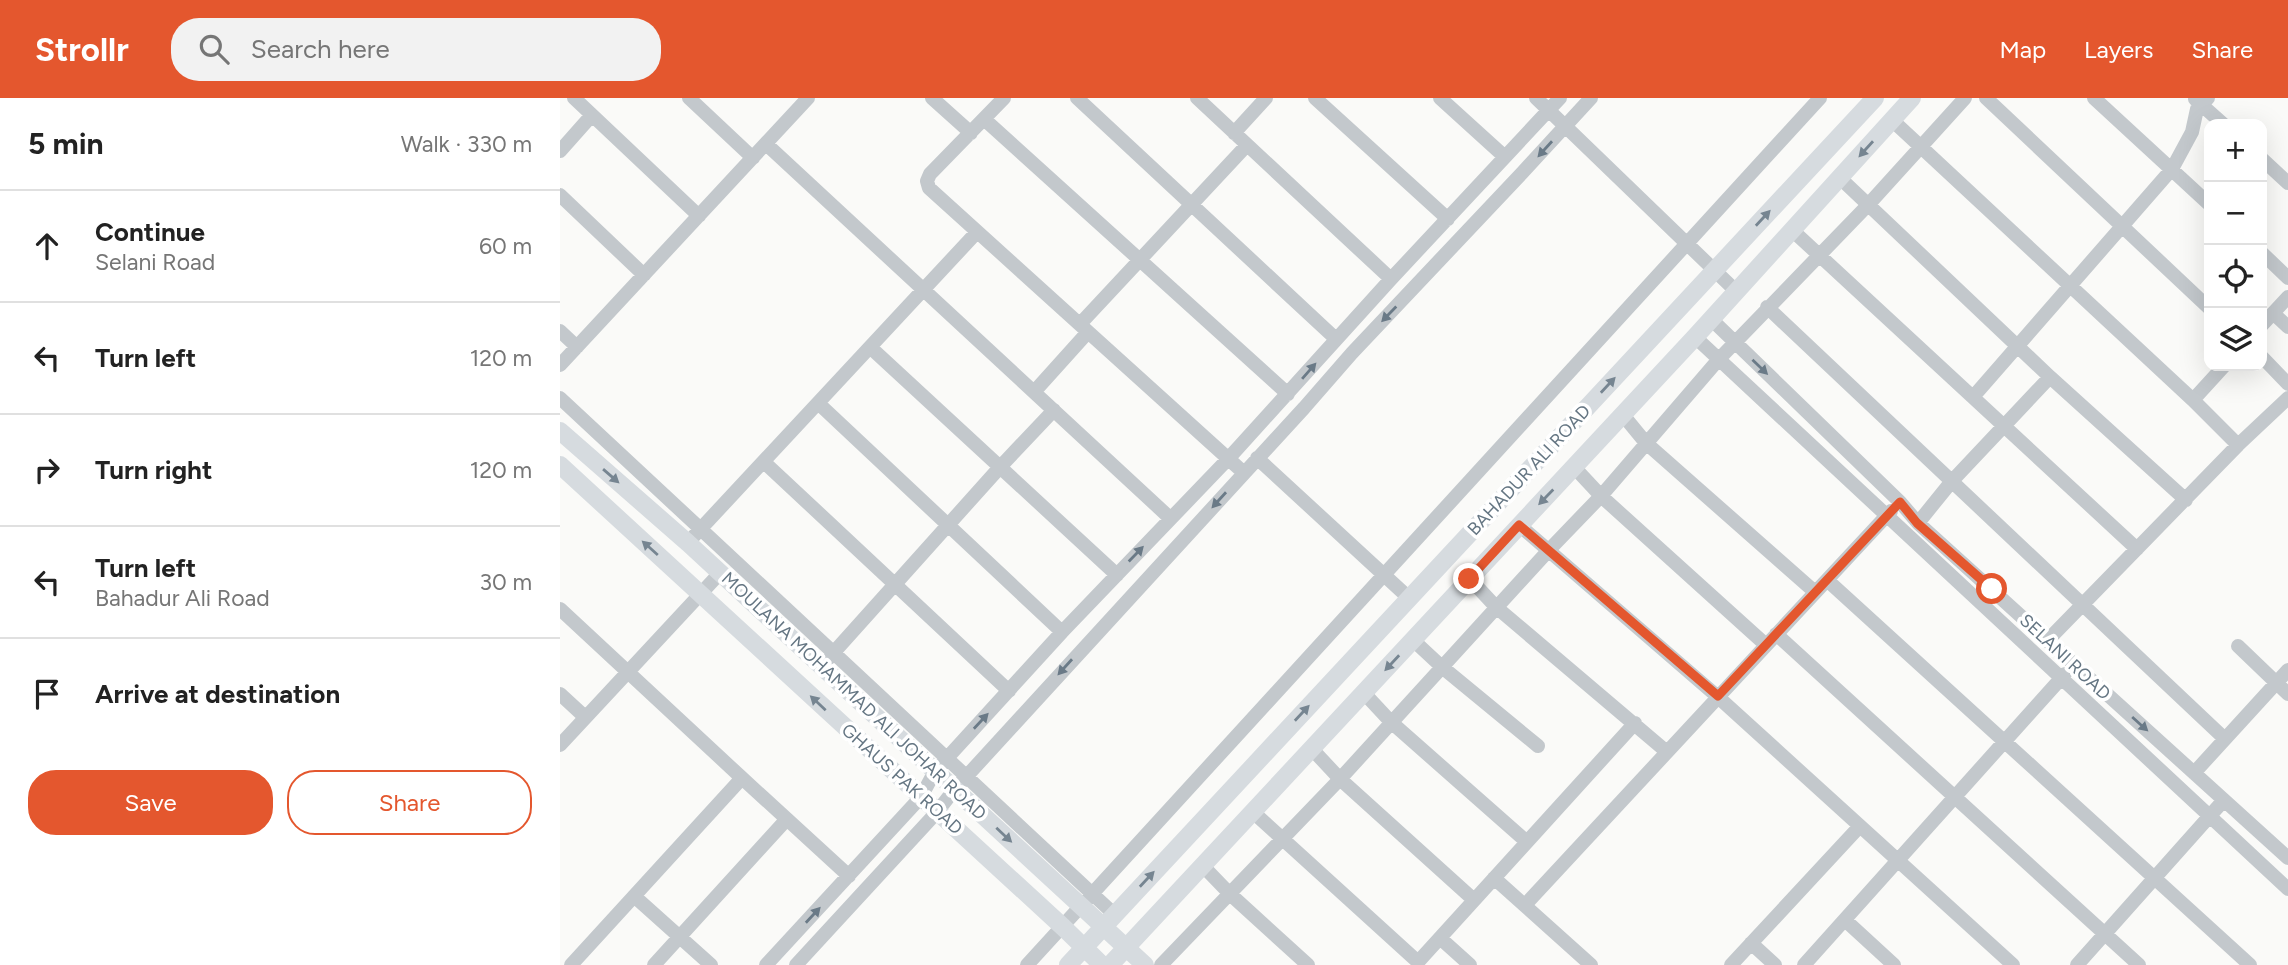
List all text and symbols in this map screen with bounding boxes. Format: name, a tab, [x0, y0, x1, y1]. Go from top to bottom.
search box	[171, 18, 661, 81]
text: Strollr	[35, 30, 129, 69]
icon: search	[195, 30, 233, 68]
text: Search here	[251, 33, 390, 65]
text: Map	[1999, 35, 2046, 64]
text: Layers	[2084, 35, 2153, 64]
text: Share	[2191, 35, 2253, 64]
map controls	[2204, 119, 2267, 371]
button: +	[2204, 119, 2267, 182]
text: 5 min	[28, 125, 104, 162]
text: Walk · 330 m	[401, 130, 532, 158]
one-way arrow	[1537, 140, 1553, 158]
one-way arrow	[1859, 140, 1874, 157]
button: −	[2204, 182, 2267, 245]
one-way arrow	[1755, 210, 1771, 227]
text: Continue	[95, 216, 205, 248]
icon: ahead	[28, 227, 66, 265]
text: 60 m	[479, 232, 532, 260]
button: locate	[2204, 245, 2267, 308]
text: Selani Road	[95, 248, 215, 276]
one-way arrow	[1381, 306, 1398, 323]
button: layers	[2204, 308, 2267, 371]
icon: left	[28, 339, 66, 377]
text: Turn left	[95, 342, 196, 374]
text: 120 m	[470, 344, 532, 372]
one-way arrow	[1751, 359, 1768, 375]
one-way arrow	[1300, 362, 1316, 379]
one-way arrow	[1600, 376, 1616, 394]
street label: BAHADUR ALI ROAD	[1463, 400, 1595, 540]
icon: right	[28, 451, 66, 489]
text: Turn right	[95, 454, 212, 486]
text: 120 m	[470, 456, 532, 484]
one-way arrow	[603, 468, 620, 483]
one-way arrow	[1538, 488, 1555, 505]
one-way arrow	[1211, 491, 1227, 509]
one-way arrow	[641, 540, 659, 556]
one-way arrow	[1128, 546, 1145, 563]
text: Turn left	[95, 552, 196, 584]
icon: left	[28, 563, 66, 601]
route end	[1453, 563, 1484, 594]
street label: MOULANA MOHAMMAD ALI JOHAR ROAD	[717, 567, 991, 825]
text: 30 m	[479, 568, 532, 596]
route start	[1976, 573, 2007, 604]
text: Bahadur Ali Road	[95, 584, 270, 612]
street label: SELANI ROAD	[2015, 609, 2115, 705]
one-way arrow	[1384, 654, 1400, 671]
one-way arrow	[1057, 658, 1073, 675]
icon: arrive	[28, 675, 66, 713]
text: Arrive at destination	[95, 678, 340, 710]
one-way arrow	[810, 695, 827, 711]
one-way arrow	[1294, 704, 1311, 721]
one-way arrow	[973, 712, 989, 730]
one-way arrow	[2131, 716, 2149, 732]
street label: GHAUS PAK ROAD	[837, 719, 967, 839]
button: Save	[28, 770, 273, 835]
button: Share	[287, 770, 532, 835]
one-way arrow	[995, 827, 1013, 843]
one-way arrow	[1139, 870, 1155, 888]
one-way arrow	[805, 906, 821, 924]

